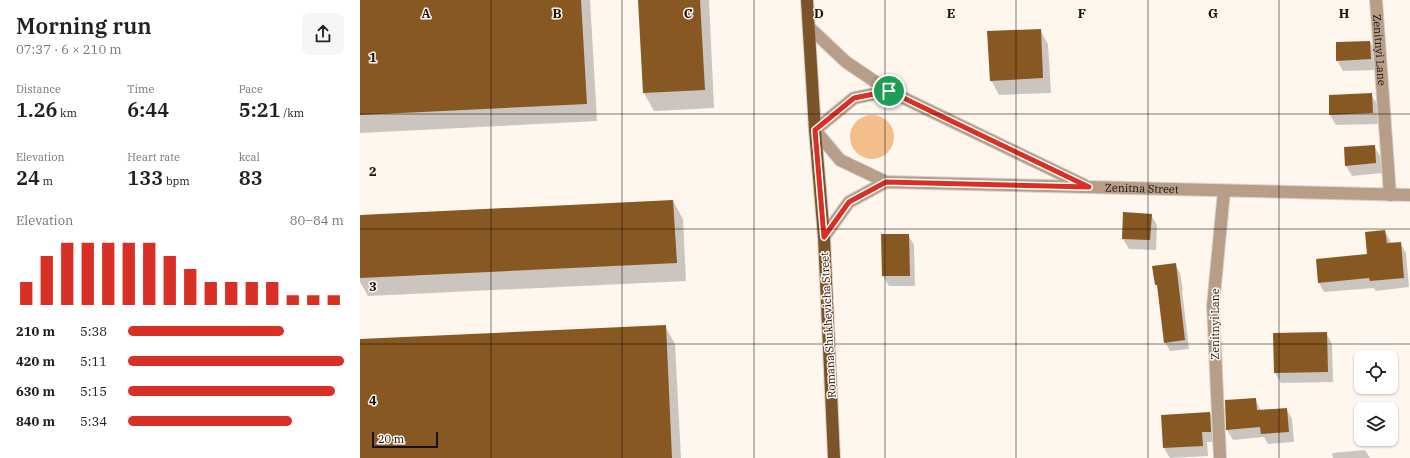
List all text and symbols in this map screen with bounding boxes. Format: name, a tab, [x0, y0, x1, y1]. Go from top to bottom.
text: A	[421, 5, 431, 22]
text: B	[552, 5, 562, 22]
text: C	[684, 5, 693, 22]
text: D	[814, 5, 824, 22]
text: E	[947, 5, 955, 22]
text: F	[1078, 5, 1086, 22]
text: G	[1208, 5, 1218, 22]
text: H	[1339, 5, 1350, 22]
text: Morning run	[16, 11, 152, 40]
button: share	[302, 13, 344, 55]
street label: Zenitnyi Lane	[1370, 14, 1389, 86]
text: 07:37 · 6 × 210 m	[16, 41, 122, 58]
text: 1	[369, 49, 377, 66]
pin	[872, 74, 906, 108]
icon: arrive	[878, 80, 900, 102]
text: Distance	[16, 82, 61, 96]
text: Time	[127, 82, 154, 96]
text: Pace	[239, 82, 263, 96]
text: 1.26	[16, 96, 58, 123]
text: 6:44	[127, 96, 169, 123]
text: 5:21	[239, 96, 281, 123]
text: km	[58, 106, 77, 120]
text: /km	[281, 106, 304, 120]
text: Elevation	[16, 150, 64, 164]
text: Heart rate	[127, 150, 180, 164]
text: kcal	[239, 150, 260, 164]
text: 2	[369, 163, 377, 180]
text: 24	[16, 164, 40, 191]
text: 133	[127, 164, 163, 191]
text: 83	[239, 164, 263, 191]
text: m	[40, 174, 53, 188]
text: bpm	[163, 174, 190, 188]
street label: Zenitna Street	[1105, 180, 1179, 196]
text: Elevation	[16, 212, 73, 229]
text: 80–84 m	[290, 212, 344, 229]
street label: Romana Shukhevicha Street	[817, 252, 839, 398]
text: 3	[369, 278, 377, 295]
street label: Zenitnyi Lane	[1208, 288, 1222, 360]
text: 210 m	[16, 323, 55, 340]
text: 5:38	[80, 323, 107, 340]
map controls	[1354, 350, 1398, 446]
button: locate	[1354, 350, 1398, 394]
text: 420 m	[16, 353, 55, 370]
text: 5:11	[80, 353, 107, 370]
text: 630 m	[16, 383, 55, 400]
text: 5:15	[80, 383, 107, 400]
text: 4	[369, 392, 377, 409]
button: layers	[1354, 402, 1398, 446]
text: 840 m	[16, 413, 55, 430]
text: 5:34	[80, 413, 107, 430]
scale bar	[372, 430, 438, 449]
text: 20 m	[378, 432, 404, 446]

